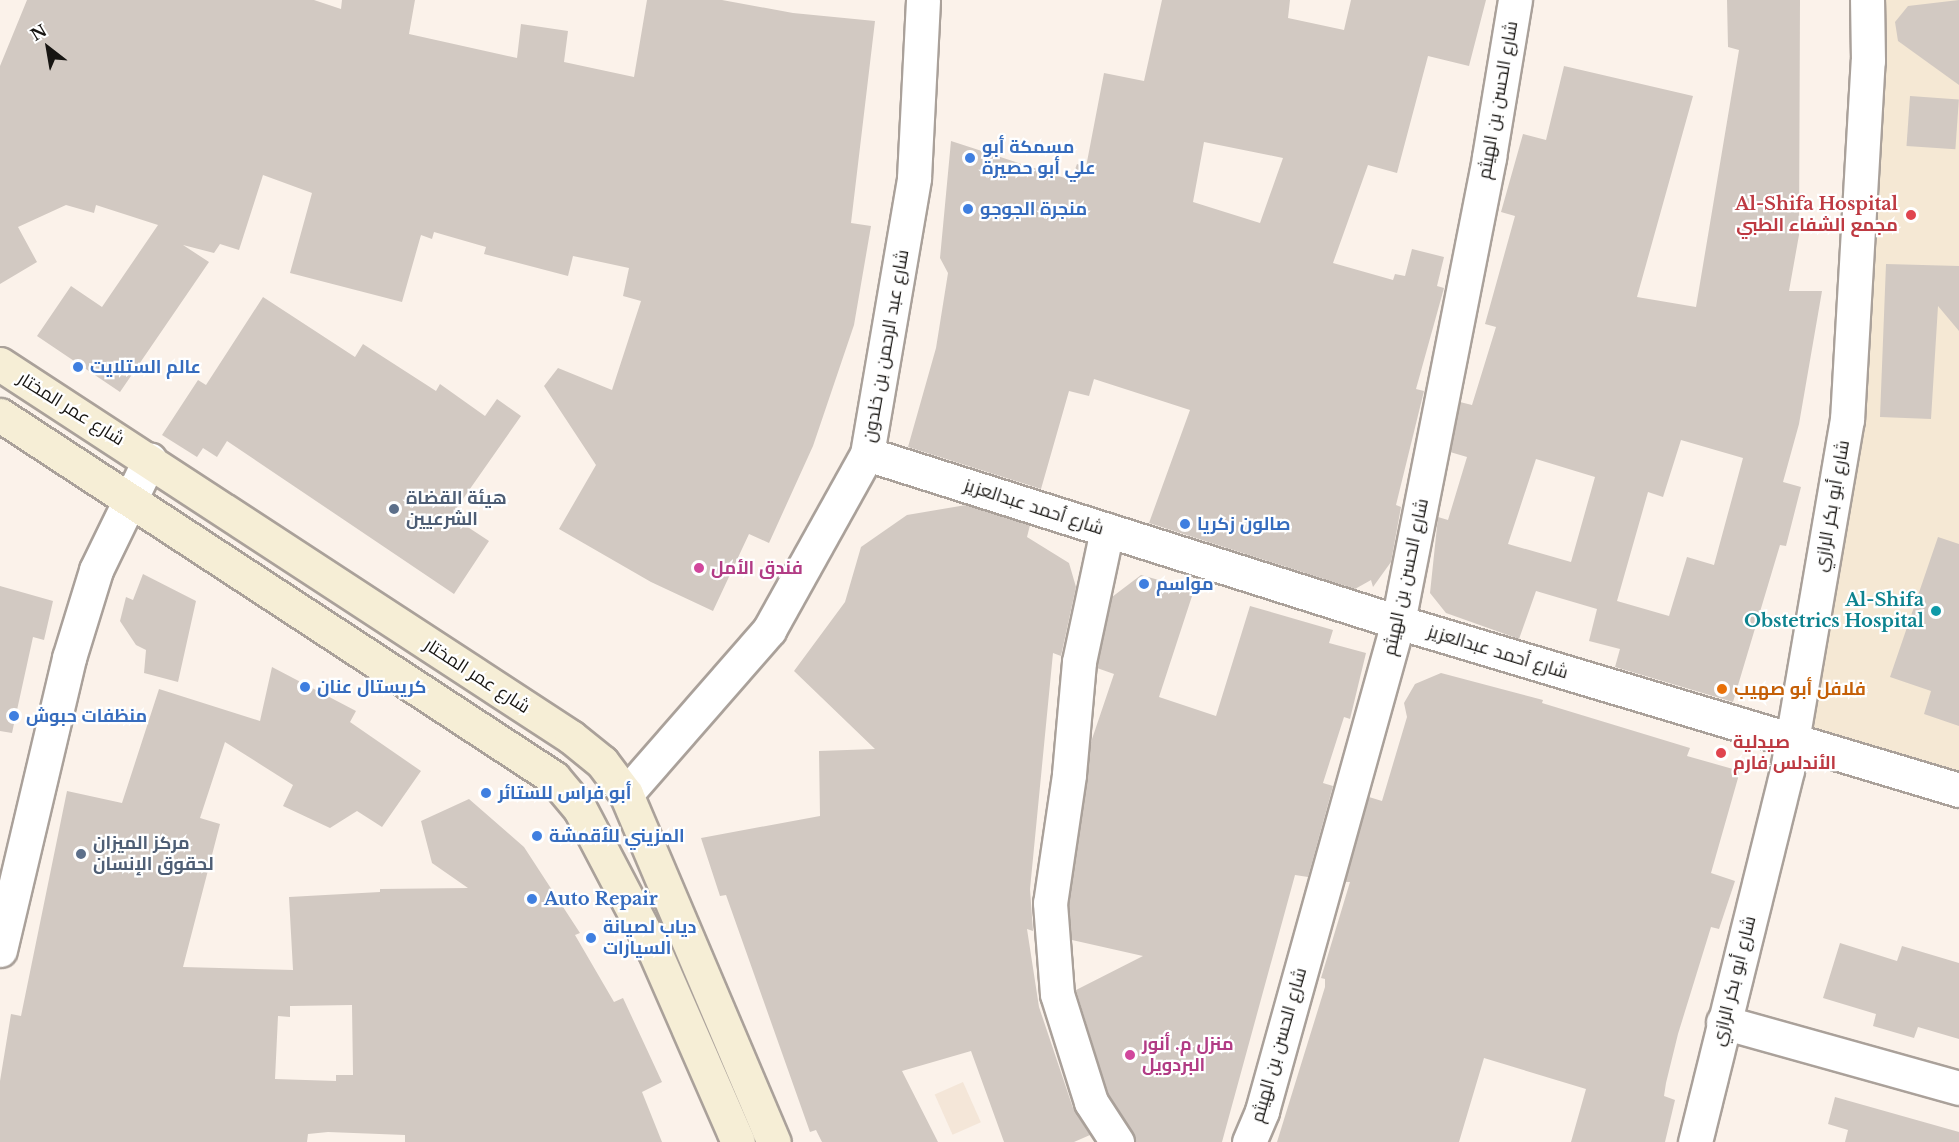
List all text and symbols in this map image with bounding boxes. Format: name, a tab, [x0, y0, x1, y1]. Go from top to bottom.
north arrow	[18, 18, 78, 78]
street label: شارع الحسن بن الهيثم	[1473, 19, 1523, 181]
text: N	[27, 20, 50, 45]
place label: مسمكة أبو علي أبو حصيرة	[982, 137, 1096, 180]
marker: مسمكة أبو علي أبو حصيرة	[963, 151, 977, 165]
place label: Al-Shifa Hospital مجمع الشفاء الطبي	[1735, 194, 1898, 236]
place label: منجرة الجوجو	[980, 198, 1087, 220]
marker: منجرة الجوجو	[961, 202, 975, 216]
marker: Al-Shifa Hospital مجمع الشفاء الطبي	[1902, 206, 1920, 224]
street label: شارع عبد الرحمن بن خلدون	[858, 248, 914, 444]
place label: عالم الستلايت	[90, 356, 201, 378]
marker: عالم الستلايت	[71, 360, 85, 374]
street label: شارع عمر المختار	[14, 368, 128, 450]
street label: شارع أبو بكر الرازي	[1810, 438, 1854, 574]
street label: شارع أحمد عبدالعزيز	[961, 474, 1107, 540]
place label: هيئة القضاة الشرعيين	[406, 488, 507, 530]
street label: شارع الحسن بن الهيثم	[1379, 496, 1433, 658]
marker: هيئة القضاة الشرعيين	[387, 502, 401, 516]
place label: صالون زكريا	[1197, 513, 1291, 535]
marker: صالون زكريا	[1178, 517, 1192, 531]
place label: فندق الأمل	[711, 557, 803, 579]
marker: فندق الأمل	[692, 561, 706, 575]
place label: مواسم	[1156, 573, 1214, 595]
marker: مواسم	[1137, 577, 1151, 591]
place label: Al-Shifa Obstetrics Hospital	[1744, 590, 1924, 632]
marker: Al-Shifa Obstetrics Hospital	[1929, 604, 1943, 618]
street label: شارع أحمد عبدالعزيز	[1425, 620, 1571, 684]
street label: شارع عمر المختار	[420, 634, 534, 718]
place label: كريستال عنان	[317, 676, 426, 698]
place label: فلافل أبو صهيب	[1734, 678, 1866, 700]
marker: كريستال عنان	[298, 680, 312, 694]
marker: فلافل أبو صهيب	[1715, 682, 1729, 696]
place label: منظفات حبوش	[26, 705, 147, 727]
marker: منظفات حبوش	[7, 709, 21, 723]
place label: صيدلية الأندلس فارم	[1733, 732, 1836, 774]
marker: صيدلية الأندلس فارم	[1714, 746, 1728, 760]
place label: أبو فراس للستائر	[498, 782, 631, 804]
marker: أبو فراس للستائر	[479, 786, 493, 800]
place label: المزيني للأقمشة	[549, 825, 685, 847]
marker: المزيني للأقمشة	[530, 829, 544, 843]
place label: مركز الميزان لحقوق الإنسان	[93, 833, 214, 876]
marker: مركز الميزان لحقوق الإنسان	[74, 847, 88, 861]
place label: Auto Repair	[544, 888, 658, 910]
marker: Auto Repair	[525, 892, 539, 906]
street label: شارع أبو بكر الرازي	[1707, 914, 1761, 1048]
place label: دياب لصيانة السيارات	[603, 917, 696, 960]
marker: دياب لصيانة السيارات	[584, 931, 598, 945]
street label: شارع الحسن بن الهيثم	[1247, 965, 1311, 1125]
place label: منزل م. أنور البردويل	[1142, 1034, 1234, 1076]
marker: منزل م. أنور البردويل	[1123, 1048, 1137, 1062]

